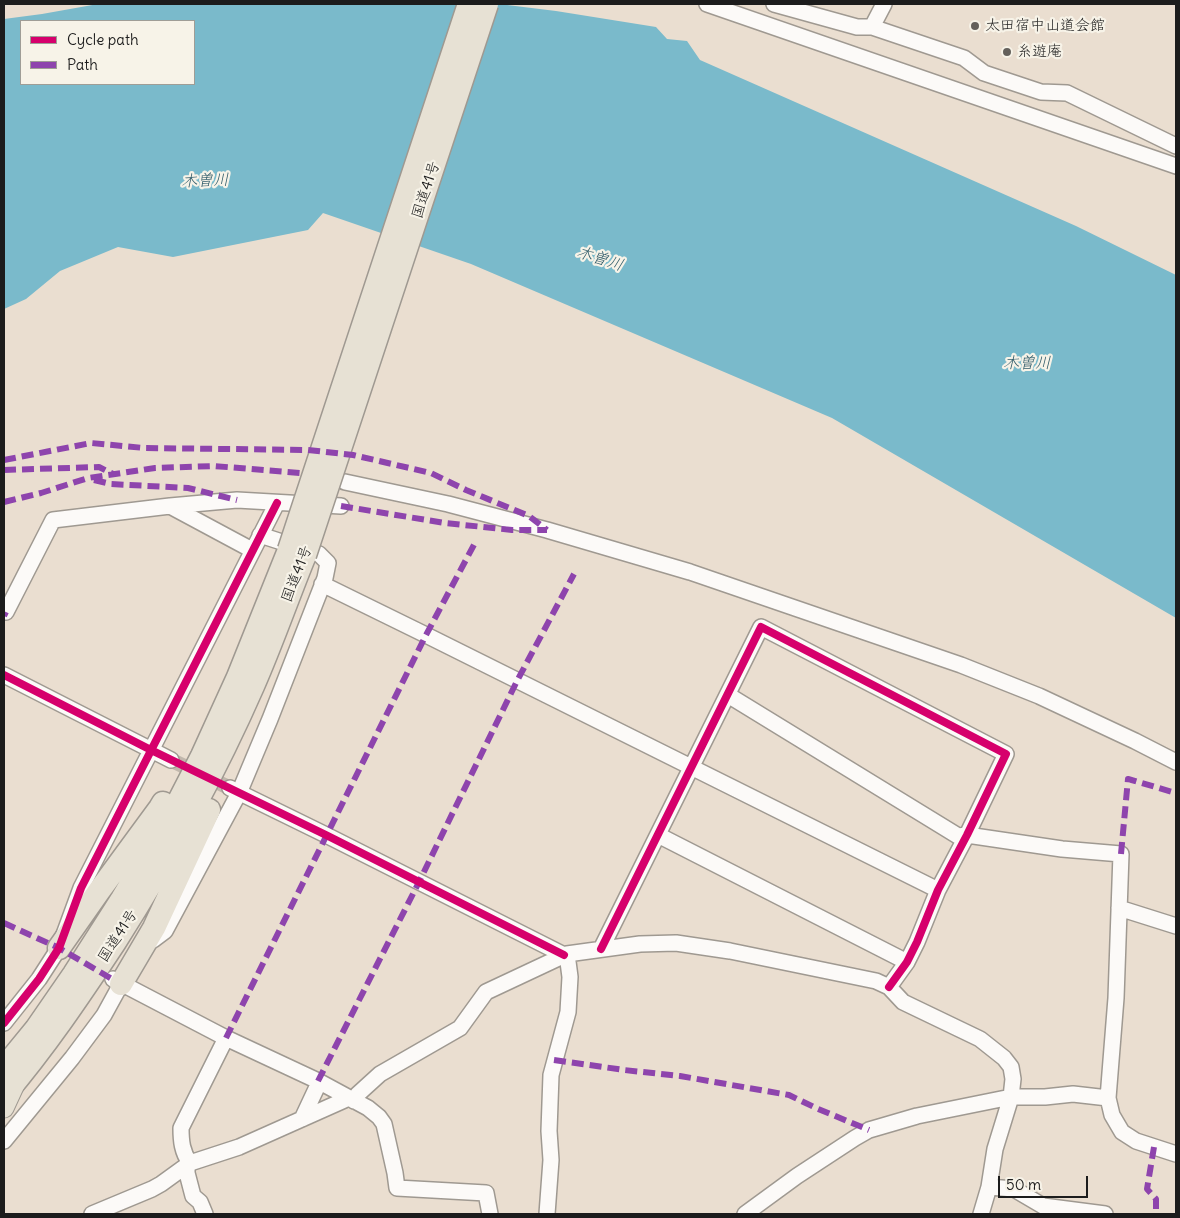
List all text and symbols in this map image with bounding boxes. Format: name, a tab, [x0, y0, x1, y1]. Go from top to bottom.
place label: 太田宿中山道会館	[985, 17, 1105, 35]
legend	[20, 20, 195, 85]
marker: 太田宿中山道会館	[969, 20, 981, 32]
text: Cycle path	[67, 30, 139, 49]
place label: 糸遊庵	[1017, 43, 1062, 61]
marker: 糸遊庵	[1001, 46, 1013, 58]
text: Path	[67, 55, 98, 74]
street label: 国道41号	[408, 159, 444, 221]
water label: 木曽川	[181, 171, 229, 191]
water label: 木曽川	[574, 242, 626, 276]
water label: 木曽川	[1003, 353, 1051, 373]
street label: 国道41号	[278, 543, 316, 605]
street label: 国道41号	[94, 906, 142, 966]
scale bar	[1000, 1166, 1090, 1198]
text: 50 m	[1006, 1175, 1041, 1194]

